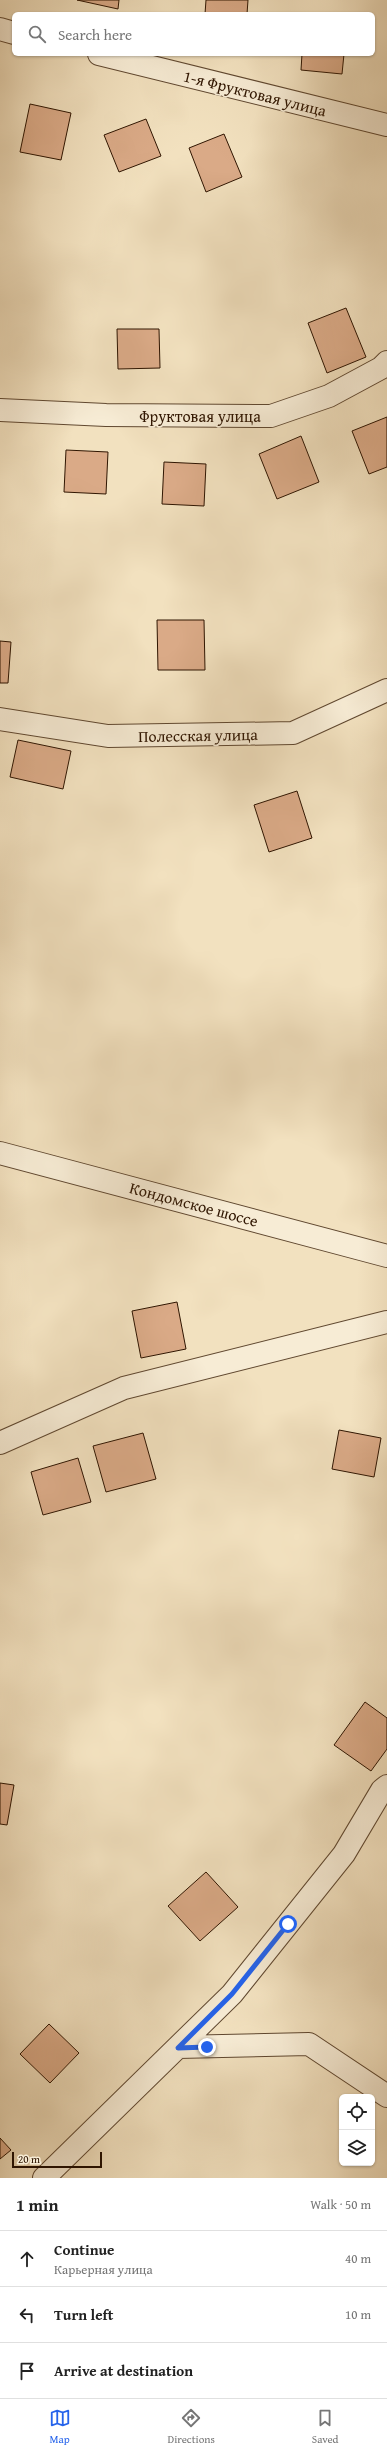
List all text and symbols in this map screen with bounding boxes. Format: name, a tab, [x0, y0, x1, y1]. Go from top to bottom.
search box	[12, 12, 375, 56]
icon: search	[26, 23, 48, 45]
text: Search here	[58, 24, 132, 45]
street label: 1-я Фруктовая улица	[181, 64, 329, 122]
street label: Фруктовая улица	[139, 404, 261, 428]
street label: Полесская улица	[138, 722, 258, 748]
street label: Кондомское шоссе	[127, 1175, 261, 1233]
route start	[279, 1915, 297, 1933]
route end	[198, 2038, 216, 2056]
map controls	[339, 2094, 375, 2166]
button: locate	[339, 2094, 375, 2130]
button: layers	[339, 2130, 375, 2166]
scale bar	[12, 2150, 102, 2169]
text: 20 m	[18, 2151, 40, 2167]
text: 1 min	[16, 2192, 58, 2217]
text: Walk · 50 m	[310, 2195, 371, 2214]
text: Continue	[54, 2239, 115, 2260]
icon: ahead	[16, 2248, 38, 2270]
text: 40 m	[345, 2249, 371, 2268]
text: Карьерная улица	[54, 2260, 153, 2279]
icon: left	[16, 2304, 38, 2326]
text: Turn left	[54, 2304, 113, 2325]
text: 10 m	[345, 2305, 371, 2324]
icon: arrive	[16, 2360, 38, 2382]
text: Arrive at destination	[54, 2360, 193, 2381]
tab: Map	[49, 2407, 71, 2447]
tab: Directions	[168, 2407, 215, 2447]
tab: Saved	[312, 2407, 338, 2447]

